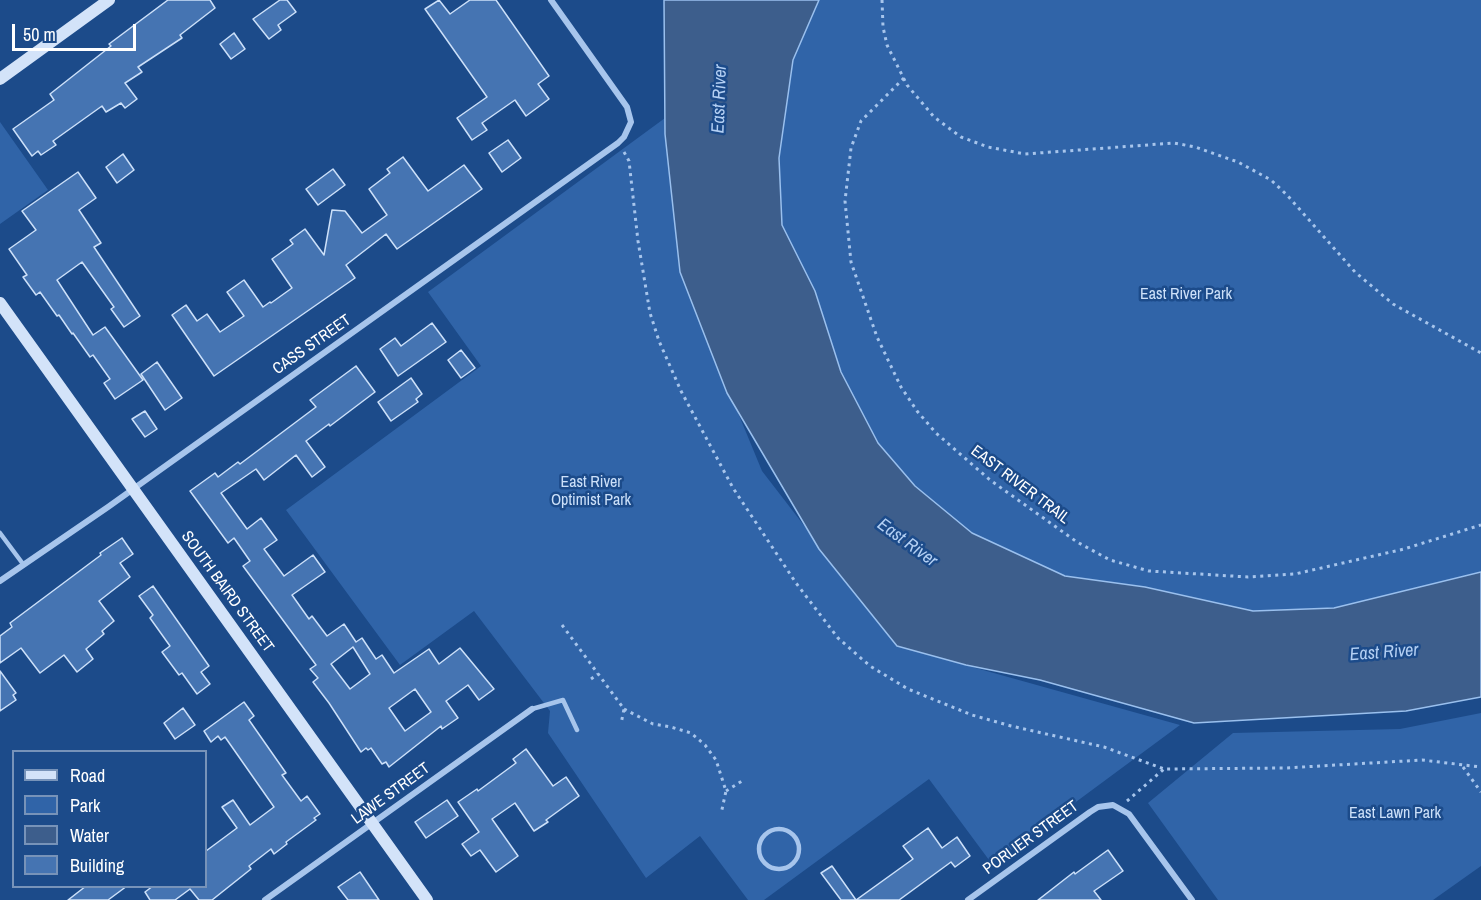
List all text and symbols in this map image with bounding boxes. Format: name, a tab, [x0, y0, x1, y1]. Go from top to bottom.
scale bar	[15, 12, 140, 50]
text: 50 m	[23, 22, 56, 47]
water label: East River	[708, 64, 732, 134]
park label: East River Park	[1140, 285, 1232, 305]
street label: CASS STREET	[269, 311, 355, 379]
street label: EAST RIVER TRAIL	[967, 442, 1073, 528]
park label: East River Optimist Park	[551, 473, 631, 511]
water label: East River	[873, 514, 941, 572]
street label: SOUTH BAIRD STREET	[177, 528, 277, 656]
water label: East River	[1349, 640, 1419, 666]
legend	[12, 750, 207, 888]
street label: LAWE STREET	[348, 759, 434, 829]
text: Road	[70, 763, 105, 788]
text: Park	[70, 793, 100, 818]
street label: PORLIER STREET	[980, 797, 1082, 879]
park label: East Lawn Park	[1349, 804, 1441, 824]
text: Water	[70, 823, 109, 848]
text: Building	[70, 853, 124, 878]

